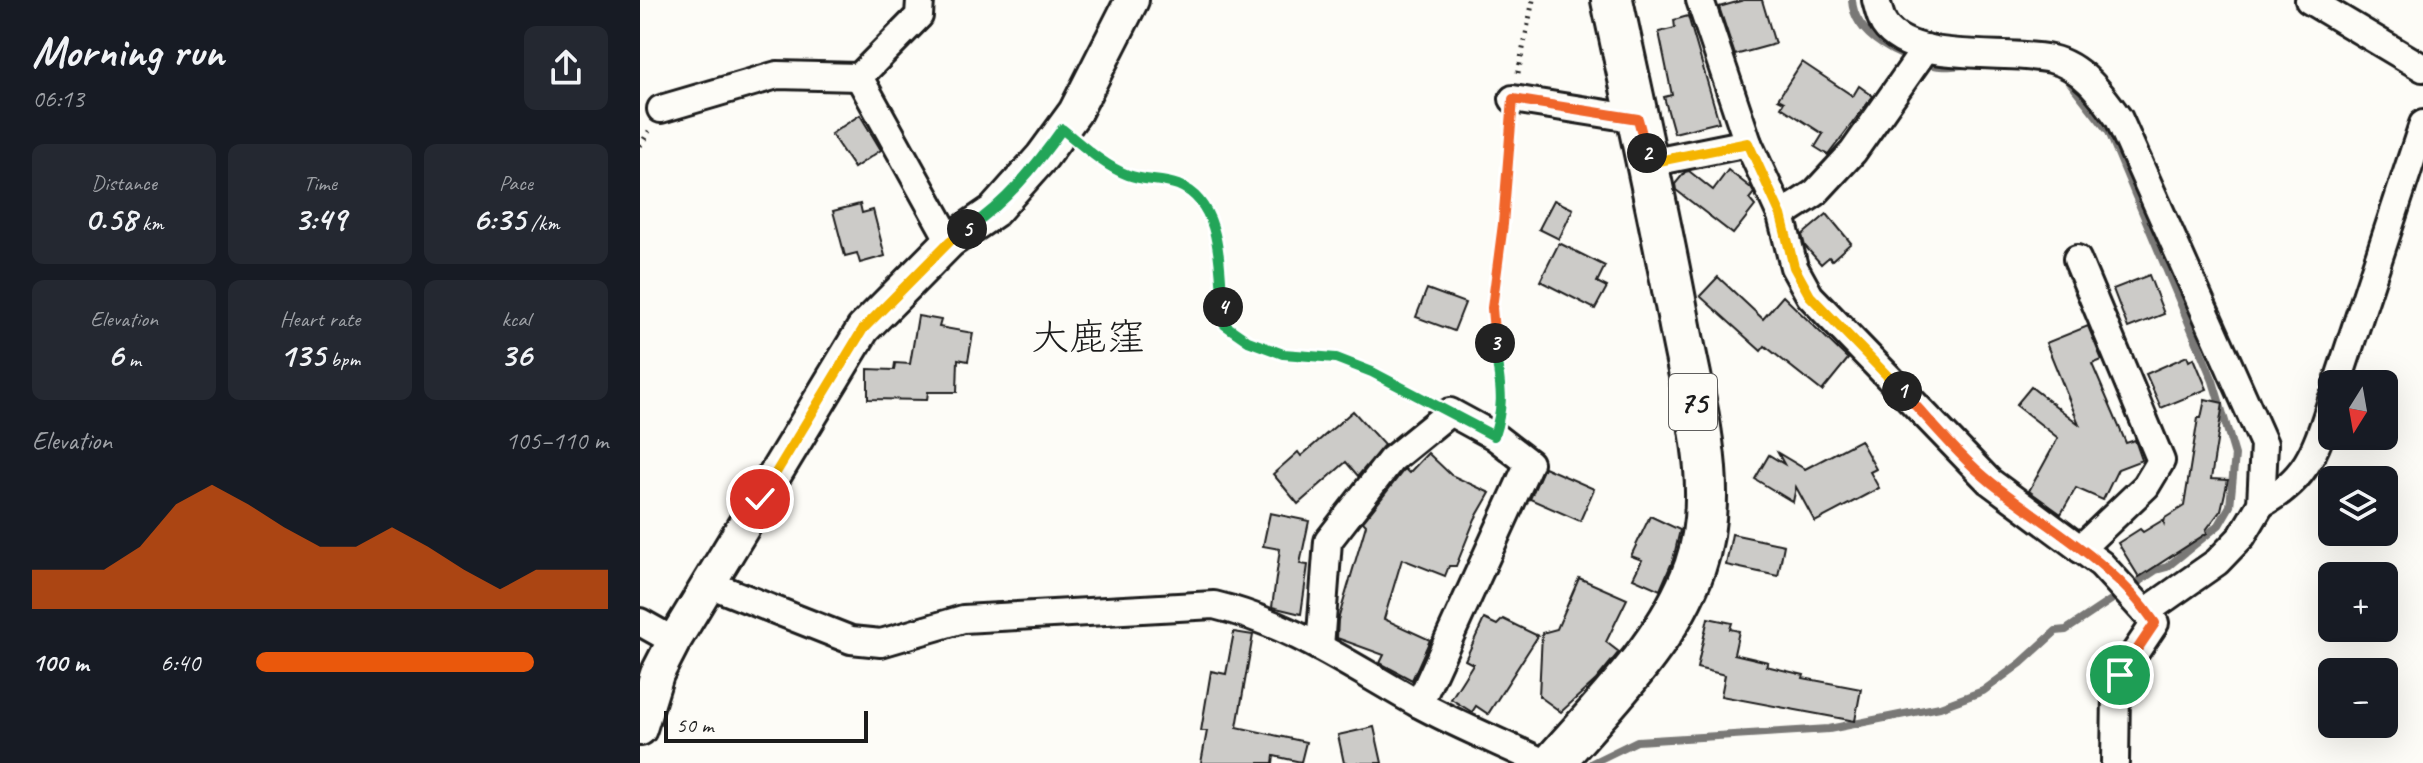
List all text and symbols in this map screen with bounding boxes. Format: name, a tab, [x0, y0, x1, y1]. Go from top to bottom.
text: Morning run	[32, 24, 224, 79]
button: share	[524, 26, 608, 110]
text: 06:13	[32, 82, 84, 115]
pin: 2	[1627, 133, 1667, 173]
text: 2	[1642, 139, 1652, 167]
text: Distance	[91, 169, 157, 197]
text: Time	[303, 169, 337, 197]
text: Pace	[499, 169, 533, 197]
text: 0.58	[85, 197, 137, 240]
text: 3:49	[294, 197, 346, 240]
text: 6:35	[473, 197, 525, 240]
text: km	[137, 209, 163, 237]
text: /km	[525, 209, 559, 237]
pin: 5	[947, 209, 987, 249]
text: 5	[962, 215, 972, 243]
pin: 4	[1203, 287, 1243, 327]
text: 4	[1218, 293, 1228, 321]
text: Elevation	[90, 305, 158, 333]
text: Heart rate	[280, 305, 360, 333]
text: kcal	[501, 305, 531, 333]
district label: 大鹿窪	[1031, 314, 1145, 361]
pin: 3	[1475, 323, 1515, 363]
text: 3	[1490, 329, 1500, 357]
text: 6	[107, 333, 123, 376]
text: 135	[280, 333, 325, 376]
text: 36	[500, 333, 532, 376]
text: m	[123, 345, 141, 373]
text: bpm	[325, 345, 360, 373]
north arrow	[2318, 370, 2398, 450]
map controls	[2318, 370, 2398, 738]
pin: 1	[1882, 371, 1922, 411]
road number: 75	[1669, 374, 1717, 430]
text: 1	[1897, 377, 1907, 405]
text: Elevation	[32, 424, 112, 457]
text: 105–110 m	[505, 424, 608, 457]
pin	[726, 465, 794, 533]
button: layers	[2318, 466, 2398, 546]
icon: check	[738, 477, 782, 521]
button: +	[2318, 562, 2398, 642]
pin	[2086, 641, 2154, 709]
text: 100 m	[32, 646, 88, 679]
text: 6:40	[160, 646, 200, 679]
icon: arrive	[2098, 653, 2142, 697]
button: −	[2318, 658, 2398, 738]
scale bar	[664, 707, 868, 743]
text: 50 m	[676, 711, 713, 739]

